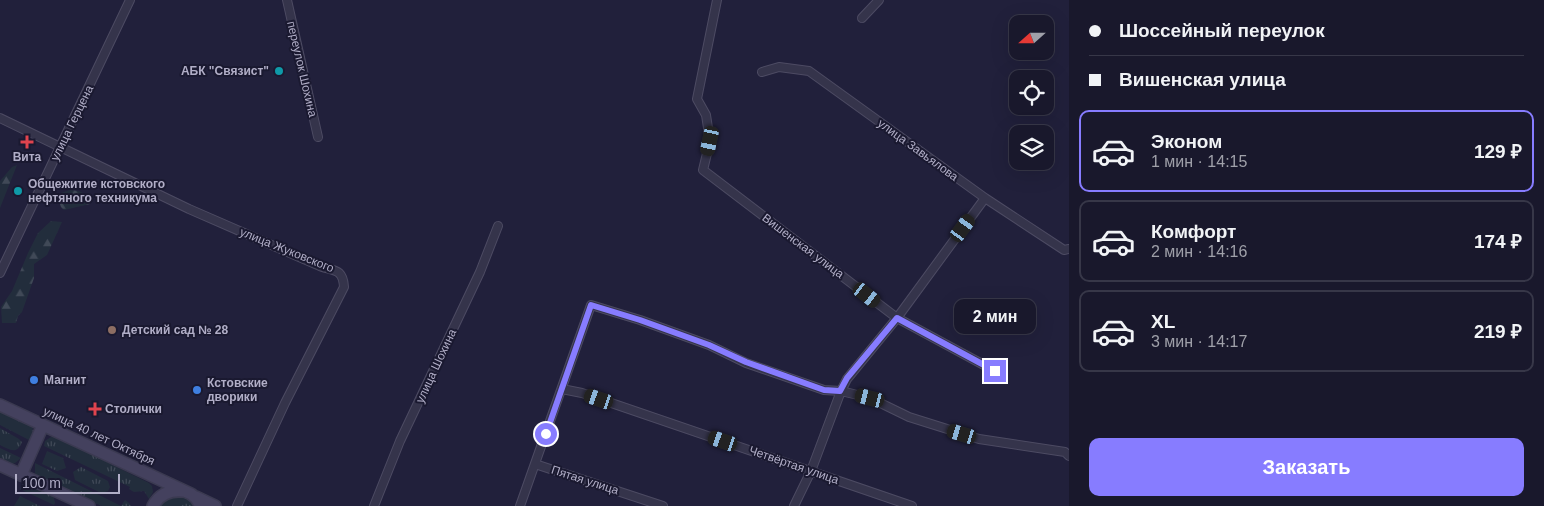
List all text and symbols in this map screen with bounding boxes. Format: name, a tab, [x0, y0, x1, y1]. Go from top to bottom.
north arrow	[1009, 15, 1054, 60]
map controls	[1009, 15, 1054, 170]
street label: переулок Шохина	[284, 20, 320, 119]
text: Шоссейный переулок	[1119, 20, 1325, 41]
place label: АБК "Связист"	[181, 64, 269, 78]
marker: АБК "Связист"	[273, 65, 285, 77]
text: Вишенская улица	[1119, 69, 1286, 90]
button: locate	[1009, 70, 1054, 115]
street label: улица Герцена	[48, 83, 96, 163]
street label: улица Завьялова	[875, 116, 961, 184]
car	[699, 125, 720, 157]
button: layers	[1009, 125, 1054, 170]
icon: car	[1091, 129, 1136, 174]
text: Эконом	[1151, 131, 1222, 152]
marker: Вита	[21, 136, 33, 148]
text: 129 ₽	[1474, 141, 1522, 162]
place label: Вита	[13, 150, 42, 164]
text: 1 мин · 14:15	[1151, 153, 1247, 170]
place label: Общежитие кстовского нефтяного техникума	[28, 177, 165, 205]
marker: Общежитие кстовского нефтяного техникума	[12, 185, 24, 197]
street label: Вишенская улица	[759, 211, 847, 281]
car	[948, 211, 977, 245]
icon: car	[1091, 219, 1136, 264]
text: Комфорт	[1151, 221, 1236, 242]
street label: улица Жуковского	[238, 225, 336, 275]
text: 174 ₽	[1474, 231, 1522, 252]
text: 2 мин · 14:16	[1151, 243, 1247, 260]
car	[850, 280, 883, 310]
callout: 2 мин	[954, 298, 1036, 334]
text: 2 мин	[973, 308, 1017, 325]
icon: car	[1091, 309, 1136, 354]
text: XL	[1151, 311, 1175, 332]
text: 219 ₽	[1474, 321, 1522, 342]
place label: Детский сад № 28	[122, 323, 229, 337]
marker: Детский сад № 28	[106, 324, 118, 336]
street label: улица Шохина	[413, 327, 459, 405]
text: 3 мин · 14:17	[1151, 333, 1247, 350]
route end	[984, 360, 1006, 382]
place label: Магнит	[44, 373, 86, 387]
marker: Магнит	[28, 374, 40, 386]
place label: Кстовские дворики	[207, 376, 268, 404]
marker: Кстовские дворики	[191, 384, 203, 396]
car	[582, 387, 615, 411]
car	[853, 387, 886, 409]
place label: Столички	[105, 402, 162, 416]
marker: Столички	[89, 403, 101, 415]
street label: улица 40 лет Октября	[41, 404, 157, 468]
car	[945, 422, 978, 446]
route start	[535, 423, 557, 445]
car	[706, 429, 739, 453]
button: Заказать	[1089, 438, 1524, 496]
street label: Четвёртая улица	[747, 443, 841, 487]
street label: Пятая улица	[550, 463, 621, 498]
scale bar	[15, 471, 120, 494]
text: 100 m	[22, 475, 61, 491]

